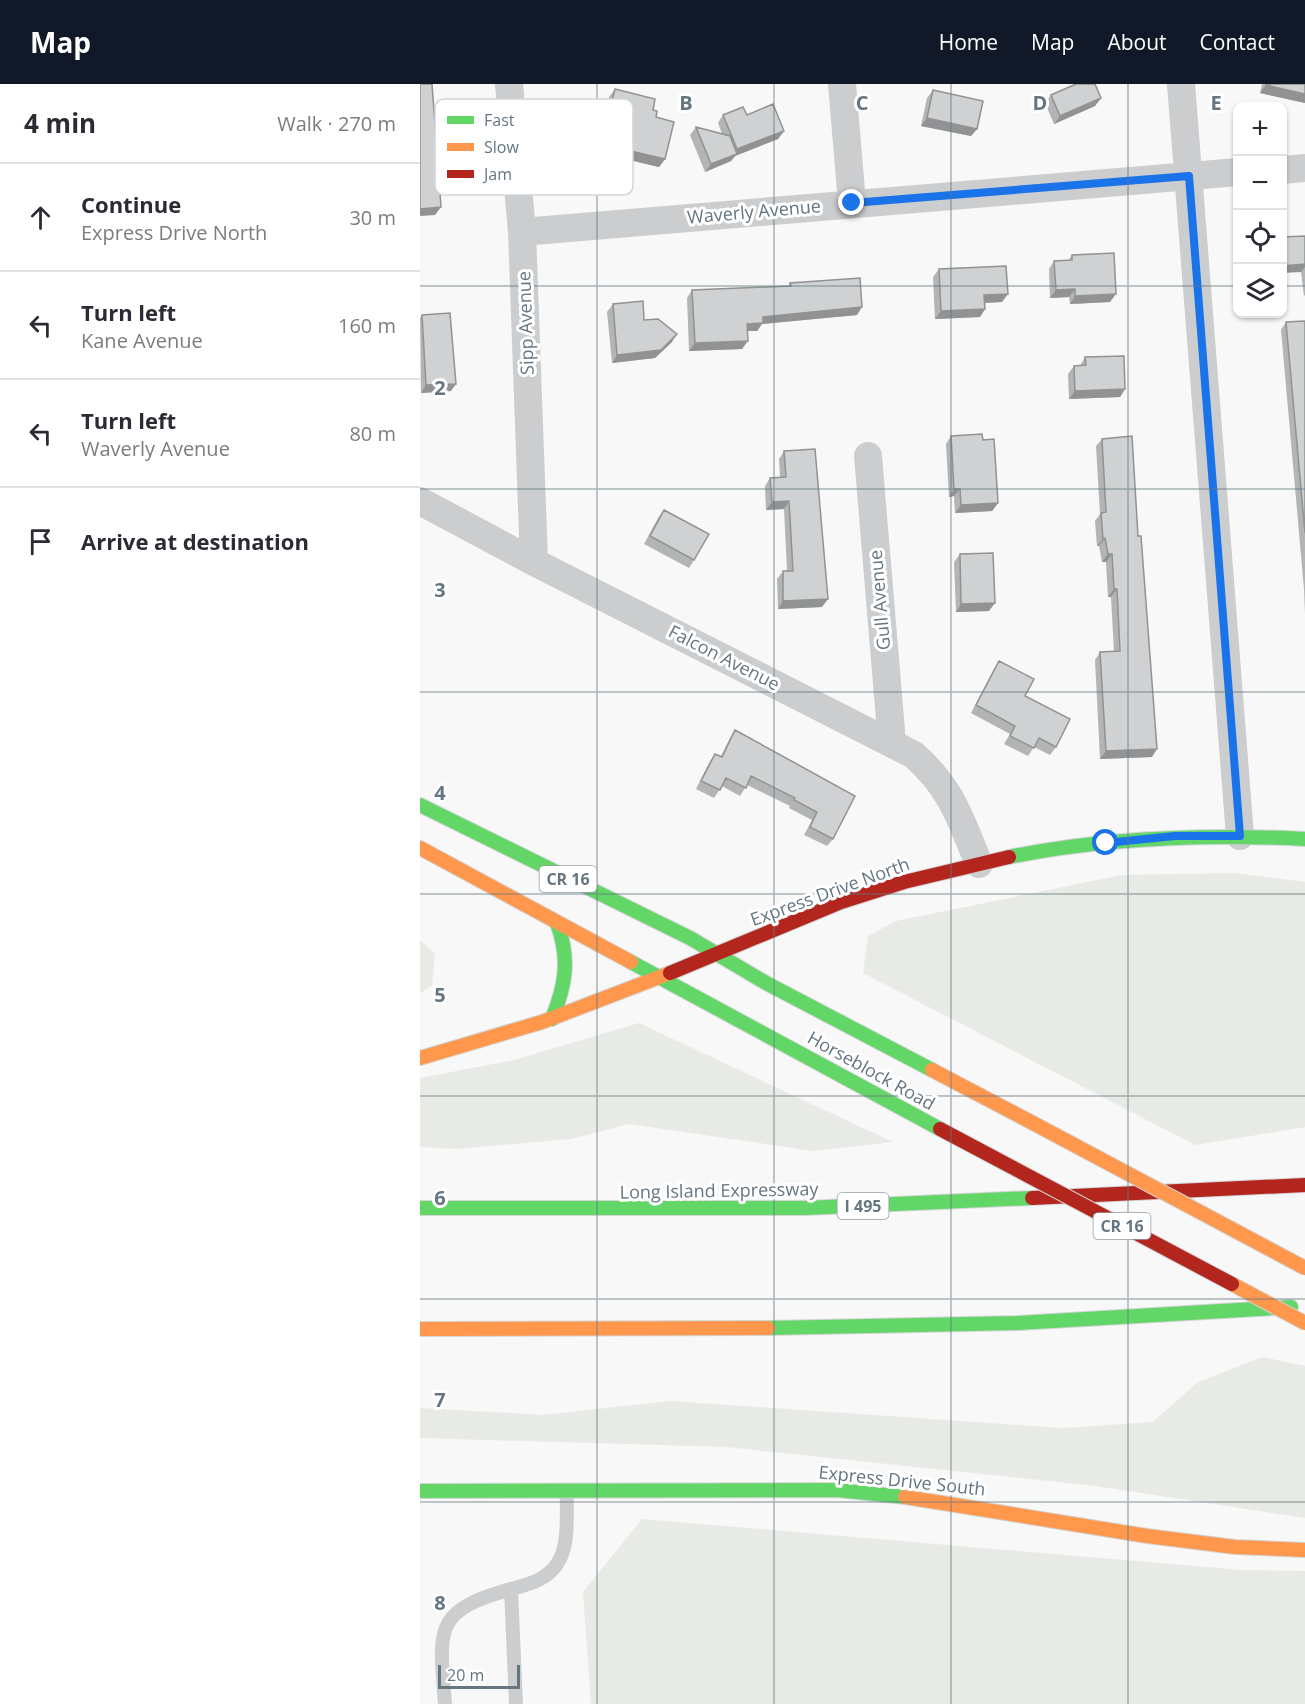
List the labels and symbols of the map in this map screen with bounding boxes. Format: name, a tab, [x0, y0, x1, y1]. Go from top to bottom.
text: B	[679, 89, 693, 116]
text: C	[856, 89, 869, 116]
text: D	[1033, 89, 1047, 116]
text: E	[1210, 89, 1222, 116]
legend	[435, 99, 633, 195]
text: Fast	[484, 109, 515, 131]
text: Slow	[484, 136, 519, 158]
text: Jam	[482, 163, 512, 185]
route end	[838, 189, 864, 215]
street label: Waverly Avenue	[686, 193, 822, 229]
street label: Sipp Avenue	[511, 271, 539, 375]
text: 2	[434, 374, 446, 401]
street label: Gull Avenue	[863, 549, 895, 651]
text: 3	[434, 576, 446, 603]
street label: Falcon Avenue	[665, 619, 784, 695]
text: 4	[434, 779, 446, 806]
route start	[1092, 829, 1118, 855]
street label: Express Drive North	[747, 851, 913, 931]
road number: CR 16	[540, 866, 596, 892]
text: 5	[434, 981, 446, 1008]
street label: Horseblock Road	[803, 1025, 940, 1115]
street label: Long Island Expressway	[619, 1176, 819, 1204]
text: 6	[434, 1184, 446, 1211]
road number: I 495	[838, 1193, 888, 1219]
road number: CR 16	[1094, 1213, 1150, 1239]
text: 7	[434, 1386, 446, 1413]
street label: Express Drive South	[817, 1459, 987, 1501]
text: 8	[434, 1589, 446, 1616]
scale bar	[438, 1662, 520, 1690]

